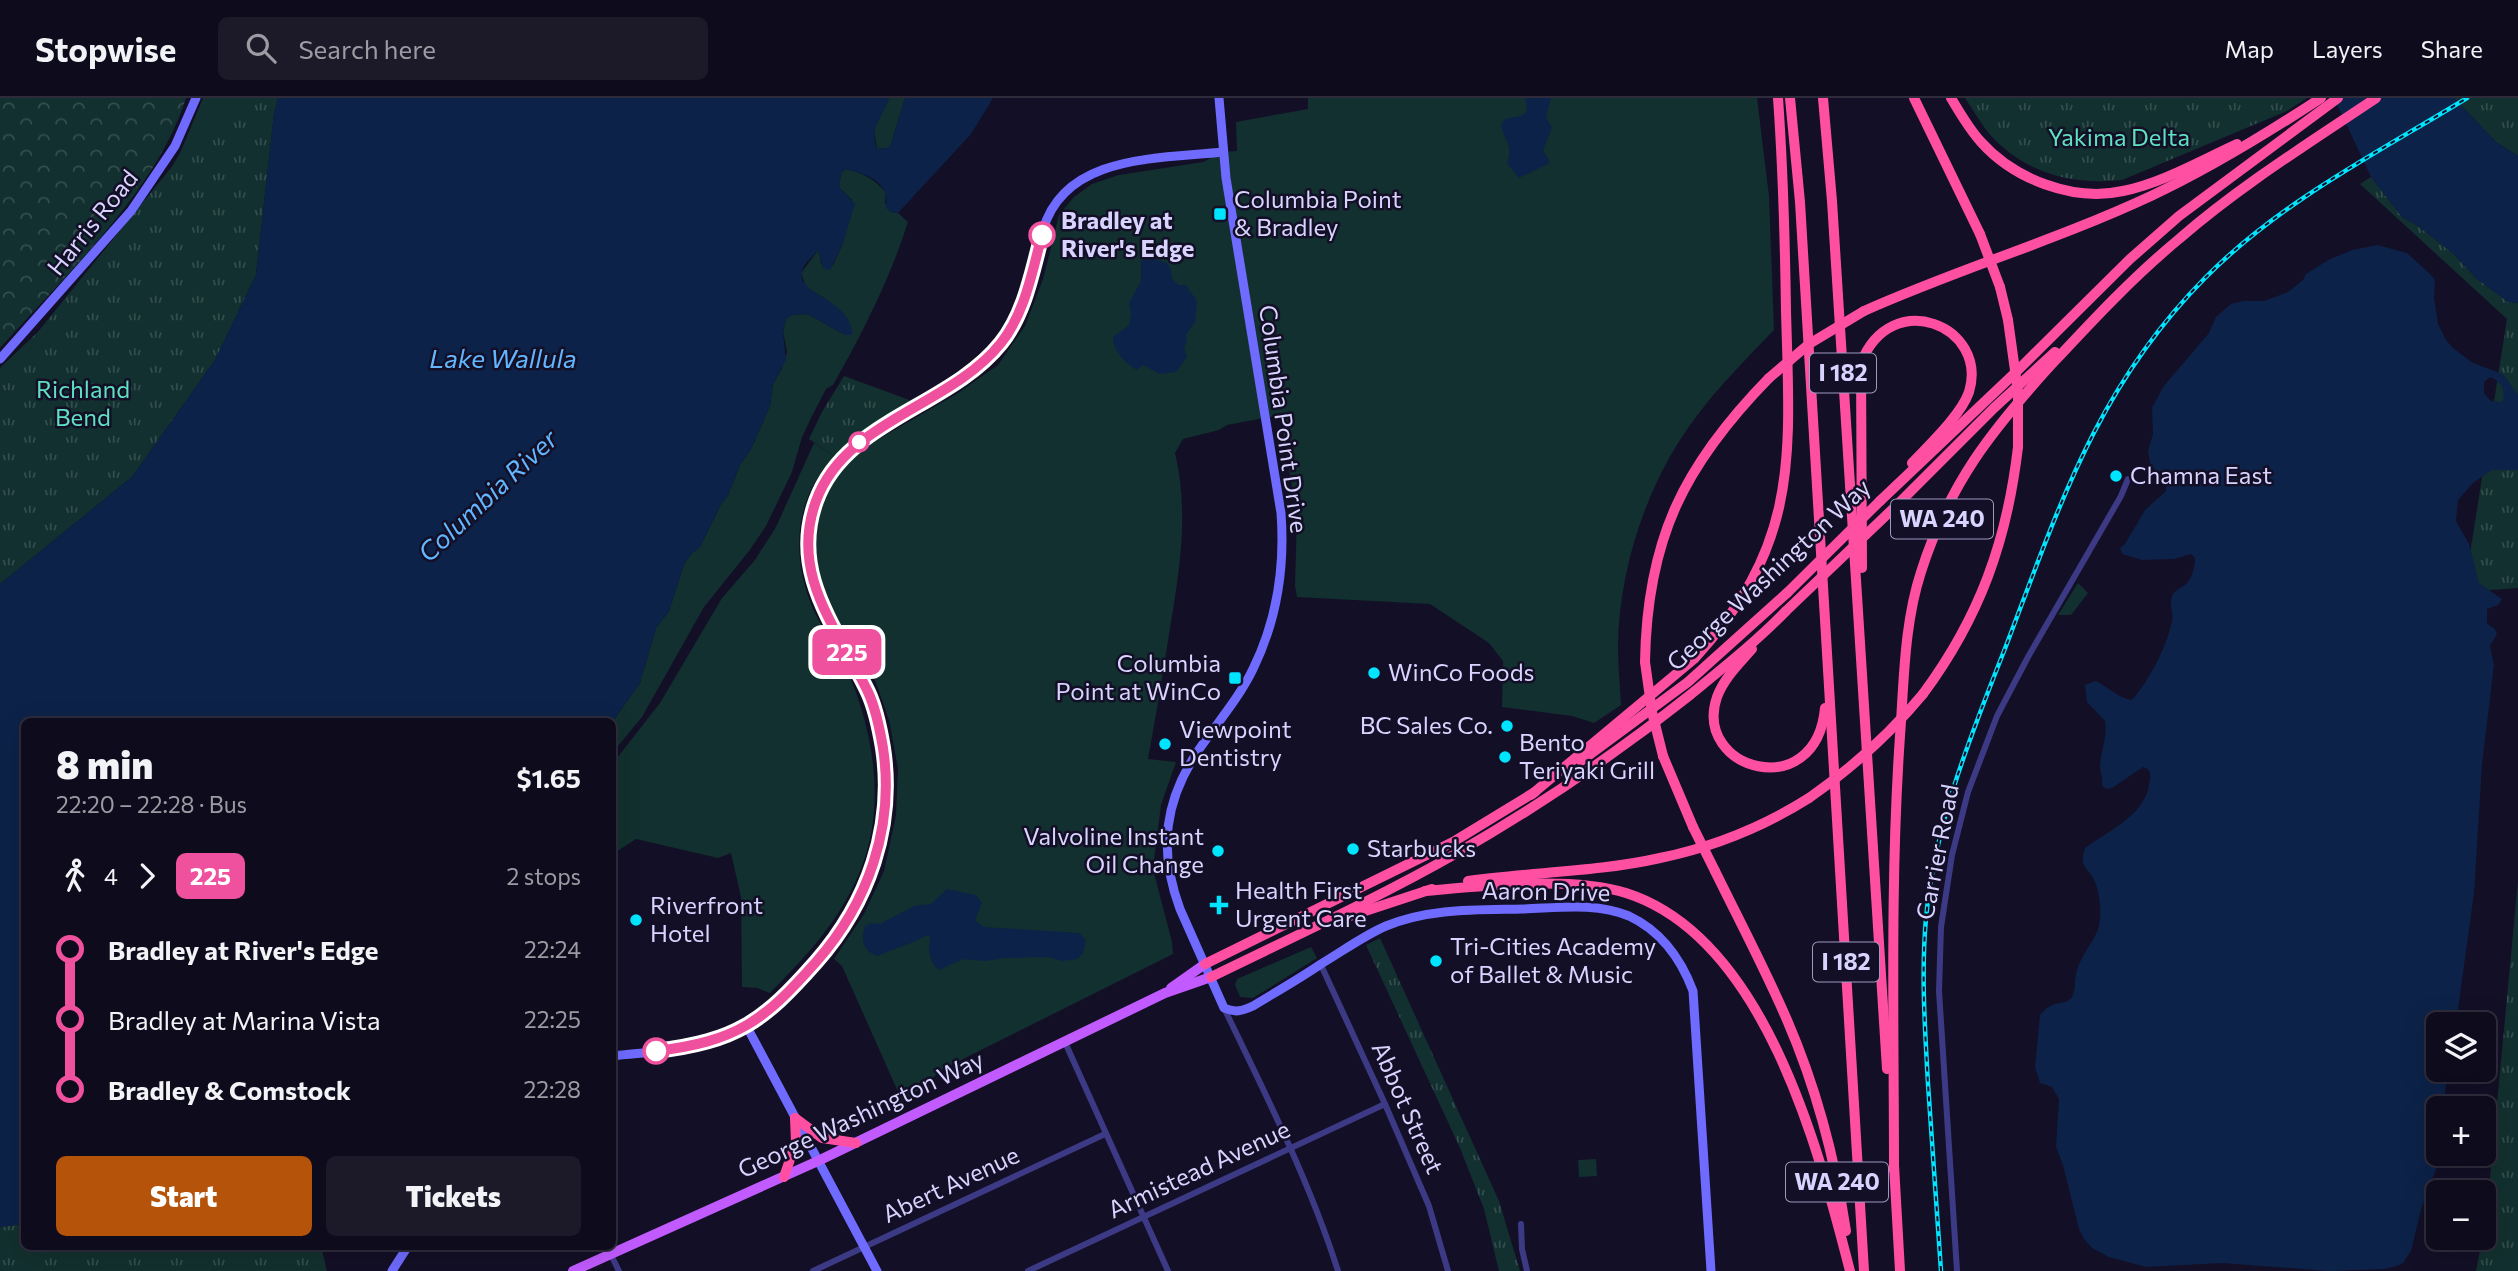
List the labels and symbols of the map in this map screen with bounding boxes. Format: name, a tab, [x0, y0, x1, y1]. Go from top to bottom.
park label: Yakima Delta	[2048, 122, 2190, 151]
street label: Harris Road	[40, 163, 143, 281]
place label: Columbia Point & Bradley	[1234, 184, 1402, 241]
place label: Bradley at River's Edge	[1061, 205, 1194, 262]
marker: Columbia Point & Bradley	[1212, 206, 1228, 222]
marker: Bradley at River's Edge	[1029, 222, 1055, 248]
street label: Columbia Point Drive	[1254, 303, 1315, 535]
water label: Lake Wallula	[429, 342, 577, 373]
road number: I 182	[1810, 354, 1876, 392]
park label: Richland Bend	[36, 374, 130, 431]
water label: Columbia River	[411, 421, 564, 567]
unlabelled marker	[849, 432, 869, 452]
place label: Chamna East	[2130, 460, 2272, 489]
marker: Chamna East	[2108, 468, 2124, 484]
street label: George Washington Way	[1660, 472, 1876, 676]
road number: WA 240	[1891, 500, 1993, 538]
line badge: 225	[807, 629, 887, 675]
place label: Columbia Point at WinCo	[1055, 648, 1221, 705]
place label: WinCo Foods	[1388, 657, 1534, 686]
marker: WinCo Foods	[1366, 665, 1382, 681]
marker: Columbia Point at WinCo	[1227, 670, 1243, 686]
place label: BC Sales Co.	[1360, 710, 1493, 739]
place label: Viewpoint Dentistry	[1179, 714, 1292, 771]
marker: BC Sales Co.	[1499, 718, 1515, 734]
place label: Bento Teriyaki Grill	[1519, 727, 1655, 784]
marker: Viewpoint Dentistry	[1157, 736, 1173, 752]
marker: Bento Teriyaki Grill	[1497, 749, 1513, 765]
street label: Carrier Road	[1909, 782, 1964, 922]
place label: Valvoline Instant Oil Change	[1023, 821, 1204, 878]
place label: Starbucks	[1367, 833, 1476, 862]
marker: Starbucks	[1345, 841, 1361, 857]
marker: Valvoline Instant Oil Change	[1210, 843, 1226, 859]
place label: Health First Urgent Care	[1235, 875, 1367, 932]
street label: Aaron Drive	[1481, 875, 1611, 906]
place label: Riverfront Hotel	[650, 890, 763, 947]
marker: Health First Urgent Care	[1209, 895, 1229, 915]
marker: Riverfront Hotel	[628, 912, 644, 928]
place label: Tri-Cities Academy of Ballet & Music	[1450, 931, 1656, 988]
road number: I 182	[1813, 942, 1879, 982]
marker: Tri-Cities Academy of Ballet & Music	[1428, 953, 1444, 969]
street label: Abbot Street	[1366, 1037, 1450, 1178]
unlabelled marker	[643, 1038, 669, 1064]
street label: George Washington Way	[733, 1044, 988, 1183]
street label: Armistead Avenue	[1103, 1114, 1294, 1224]
street label: Abert Avenue	[877, 1139, 1023, 1228]
road number: WA 240	[1786, 1162, 1888, 1202]

